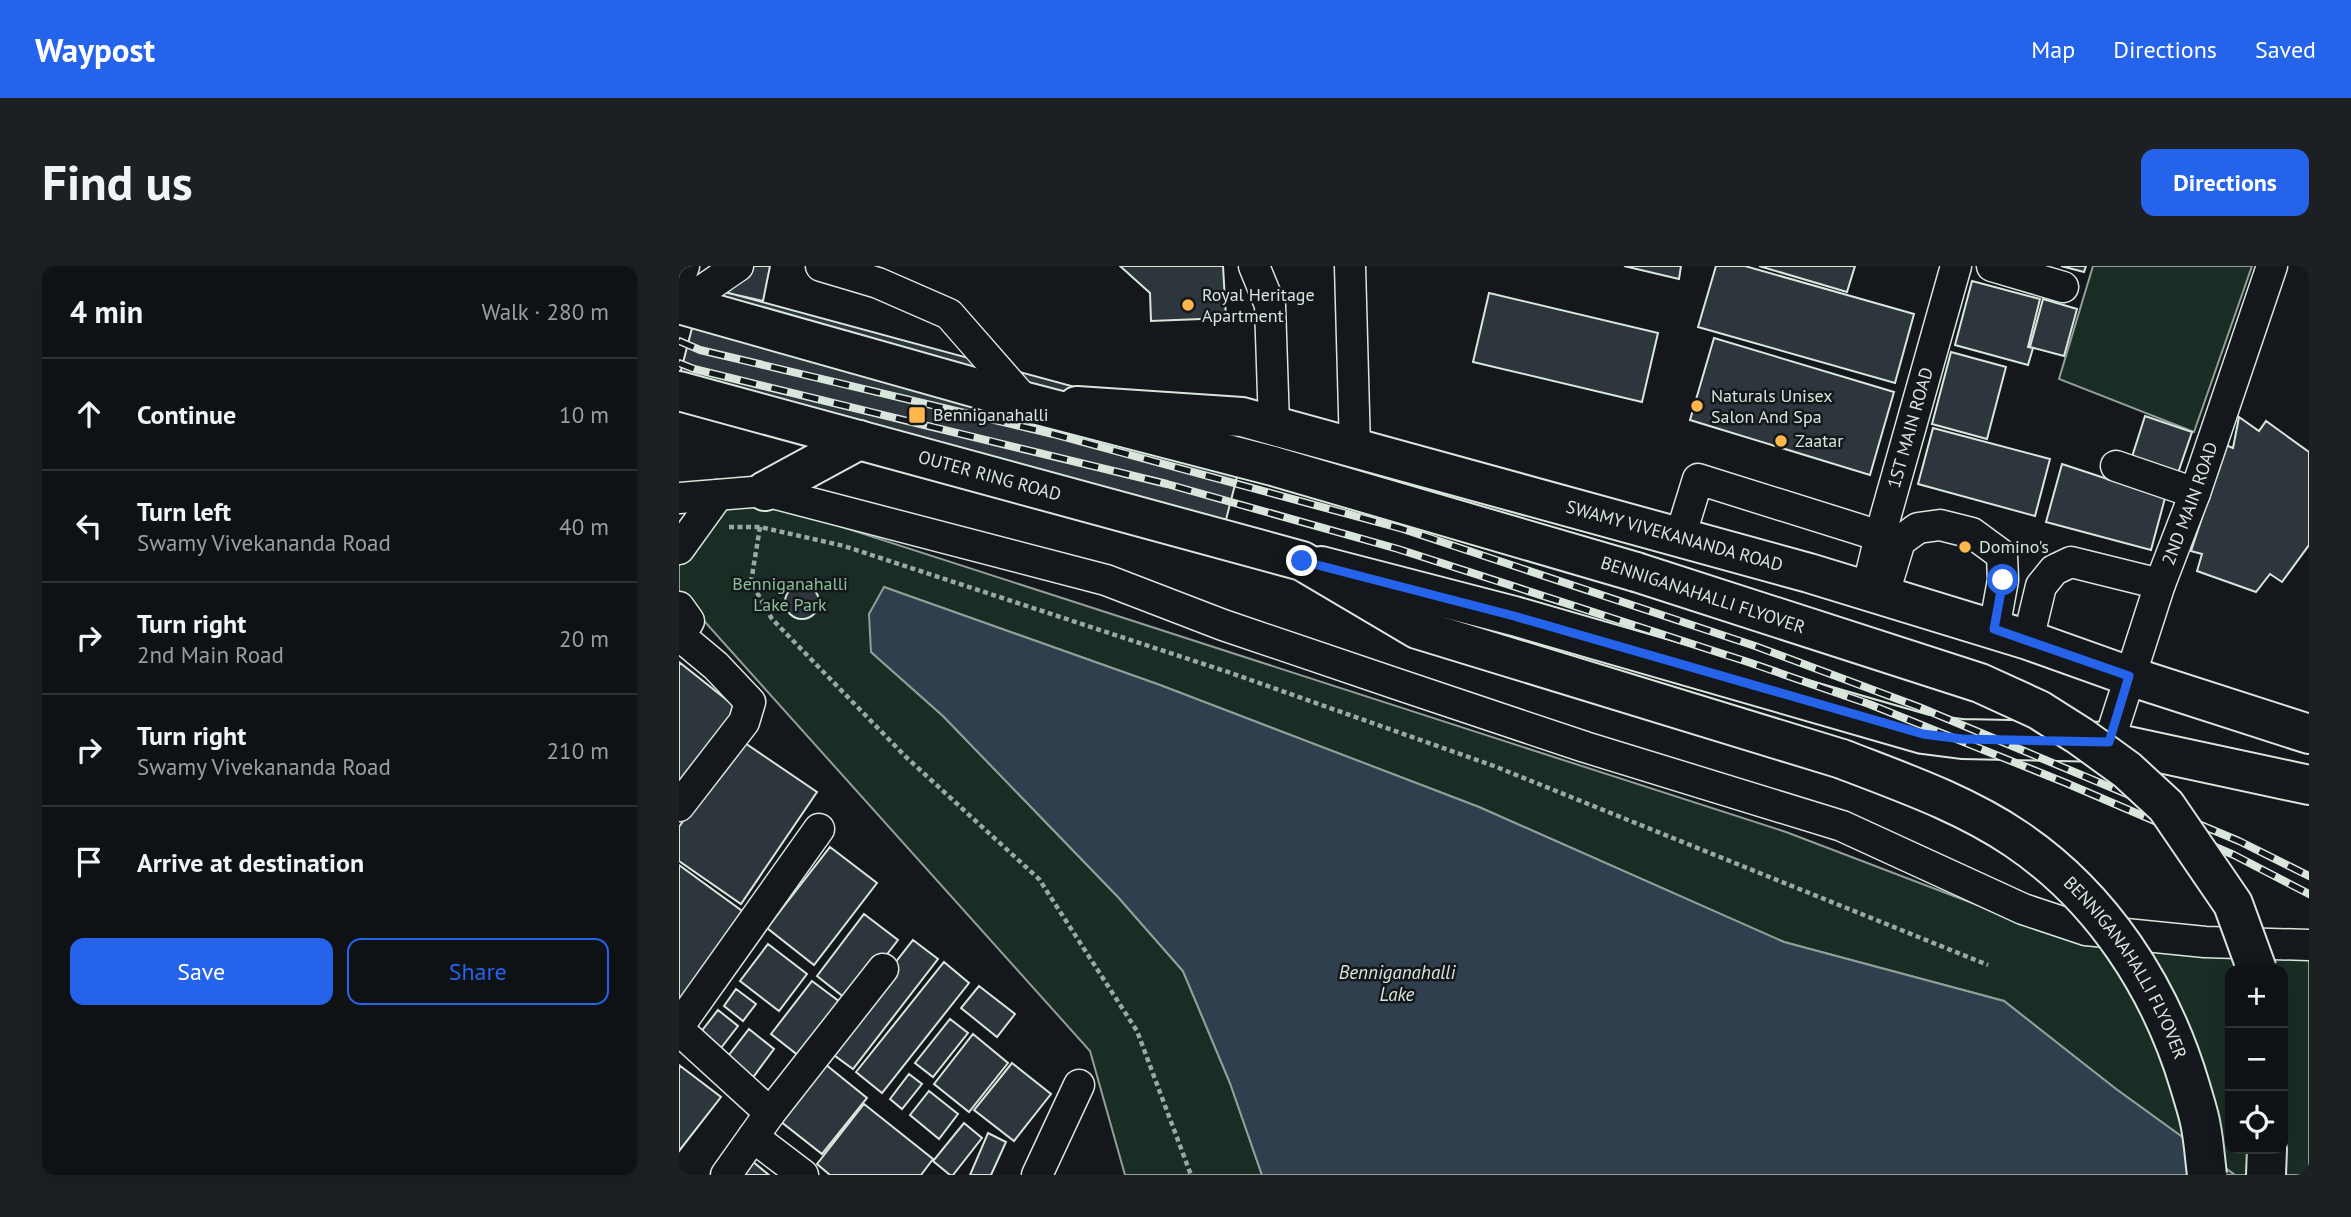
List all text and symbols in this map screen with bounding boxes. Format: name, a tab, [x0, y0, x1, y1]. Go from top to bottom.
text: Waypost	[35, 28, 155, 71]
text: Map	[2031, 34, 2075, 65]
text: Directions	[2113, 34, 2217, 65]
text: Saved	[2255, 34, 2316, 65]
button: Directions	[2141, 149, 2309, 216]
text: Find us	[42, 150, 193, 214]
place label: Royal Heritage Apartment	[1202, 283, 1315, 327]
text: 4 min	[70, 292, 143, 331]
text: Walk · 280 m	[482, 297, 609, 326]
marker: Royal Heritage Apartment	[1180, 297, 1196, 313]
street label: 1ST MAIN ROAD	[1882, 365, 1938, 491]
place label: Naturals Unisex Salon And Spa	[1711, 384, 1833, 428]
icon: ahead	[70, 395, 108, 433]
text: Continue	[137, 398, 236, 431]
marker: Naturals Unisex Salon And Spa	[1689, 398, 1705, 414]
text: 10 m	[559, 400, 609, 429]
place label: Benniganahalli	[933, 403, 1049, 426]
marker: Benniganahalli	[907, 405, 927, 425]
place label: Zaatar	[1795, 429, 1843, 452]
marker: Zaatar	[1773, 433, 1789, 449]
street label: 2ND MAIN ROAD	[2156, 439, 2223, 568]
street label: OUTER RING ROAD	[916, 445, 1064, 506]
text: Turn left	[137, 495, 231, 528]
street label: SWAMY VIVEKANANDA ROAD	[1564, 495, 1786, 576]
icon: left	[70, 507, 108, 545]
text: 40 m	[559, 512, 609, 541]
text: Swamy Vivekananda Road	[137, 528, 391, 557]
place label: Domino's	[1979, 535, 2049, 558]
marker: Domino's	[1957, 539, 1973, 555]
route end	[1286, 545, 1317, 576]
street label: BENNIGANAHALLI FLYOVER	[1598, 551, 1809, 639]
route start	[1987, 564, 2018, 595]
park label: Benniganahalli Lake Park	[732, 572, 848, 616]
text: Turn right	[137, 607, 246, 640]
icon: right	[70, 619, 108, 657]
text: 20 m	[559, 624, 609, 653]
text: 2nd Main Road	[137, 640, 284, 669]
text: Turn right	[137, 719, 246, 752]
icon: right	[70, 731, 108, 769]
text: 210 m	[547, 736, 609, 765]
text: Swamy Vivekananda Road	[137, 752, 391, 781]
icon: arrive	[70, 843, 108, 881]
text: Arrive at destination	[137, 846, 364, 879]
street label: BENNIGANAHALLI FLYOVER	[2059, 871, 2192, 1062]
button: Save	[70, 938, 333, 1005]
button: Share	[347, 938, 609, 1005]
water label: Benniganahalli Lake	[1339, 960, 1456, 1006]
map controls	[2225, 965, 2288, 1154]
button: +	[2225, 965, 2288, 1028]
button: −	[2225, 1028, 2288, 1091]
button: locate	[2225, 1091, 2288, 1154]

